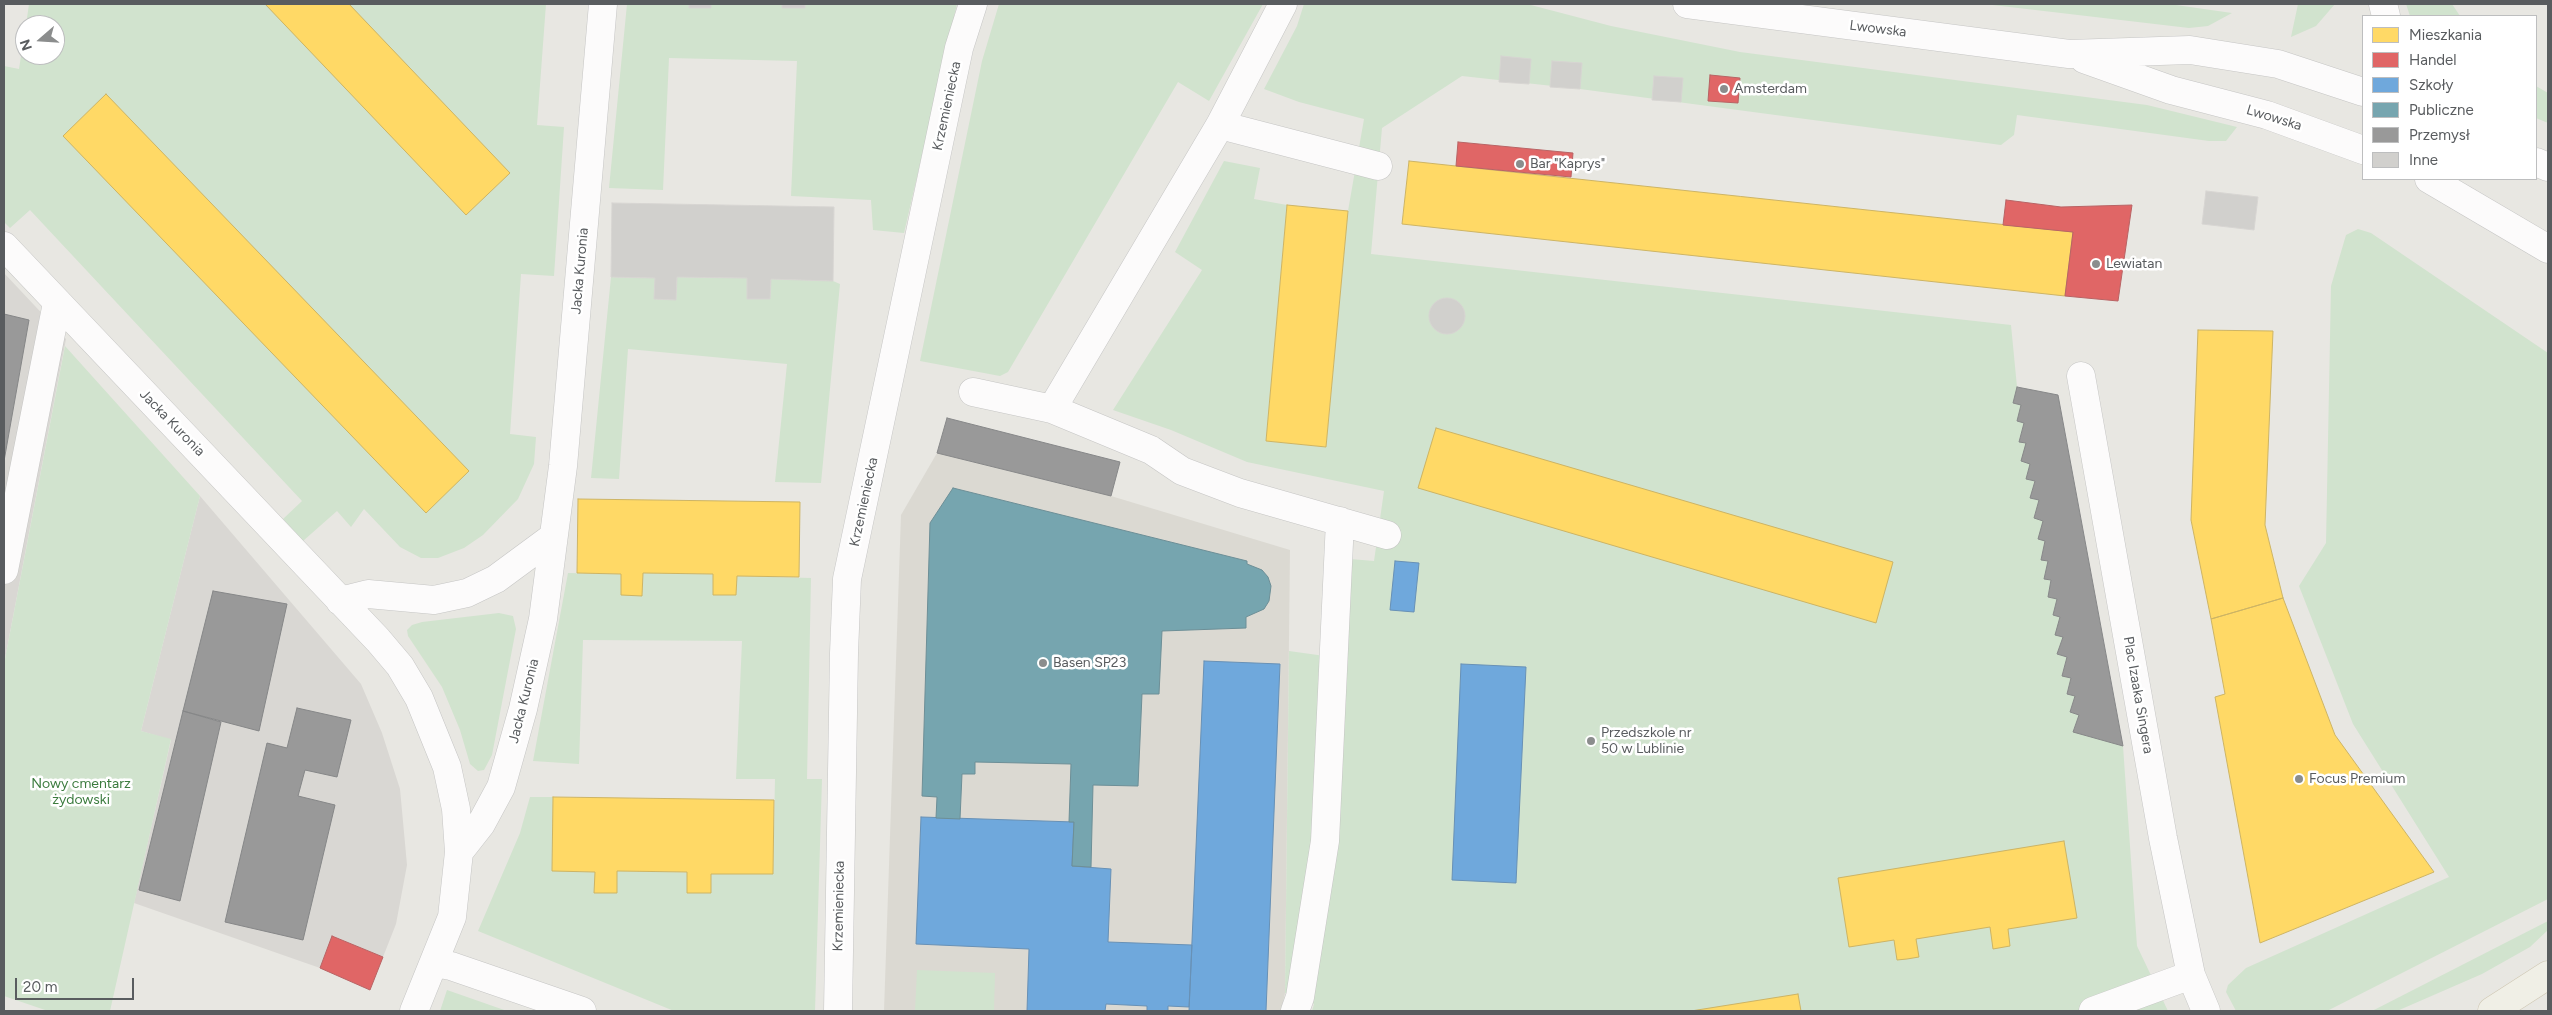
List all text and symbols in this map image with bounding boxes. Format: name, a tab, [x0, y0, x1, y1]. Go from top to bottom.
north arrow	[15, 15, 65, 65]
legend	[2362, 15, 2537, 180]
street label: Lwowska	[1849, 17, 1907, 41]
text: Mieszkania	[2409, 26, 2482, 44]
text: N	[16, 37, 36, 53]
text: Handel	[2409, 51, 2457, 69]
street label: Krzemieniecka	[929, 60, 965, 152]
text: Szkoły	[2409, 76, 2454, 94]
place label: Amsterdam	[1734, 81, 1807, 97]
marker: Amsterdam	[1718, 83, 1730, 95]
text: Publiczne	[2409, 101, 2474, 119]
street label: Lwowska	[2244, 102, 2304, 134]
text: Przemysł	[2409, 126, 2470, 144]
text: Inne	[2409, 151, 2438, 169]
place label: Bar "Kaprys"	[1530, 156, 1605, 172]
marker: Bar "Kaprys"	[1514, 158, 1526, 170]
street label: Jacka Kuronia	[568, 227, 592, 315]
place label: Lewiatan	[2106, 256, 2162, 272]
marker: Lewiatan	[2090, 258, 2102, 270]
street label: Jacka Kuronia	[136, 386, 208, 460]
street label: Krzemieniecka	[846, 456, 882, 548]
street label: Plac Izaaka Singera	[2119, 635, 2157, 755]
place label: Basen SP23	[1053, 655, 1126, 671]
street label: Jacka Kuronia	[505, 657, 543, 745]
marker: Basen SP23	[1037, 657, 1049, 669]
place label: Przedszkole nr 50 w Lublinie	[1601, 725, 1691, 758]
marker: Przedszkole nr 50 w Lublinie	[1585, 735, 1597, 747]
place label: Focus Premium	[2309, 771, 2405, 787]
marker: Focus Premium	[2293, 773, 2305, 785]
park label: Nowy cmentarz żydowski	[31, 776, 131, 809]
street label: Krzemieniecka	[830, 861, 848, 951]
scale bar	[18, 968, 136, 1000]
text: 20 m	[23, 978, 57, 996]

